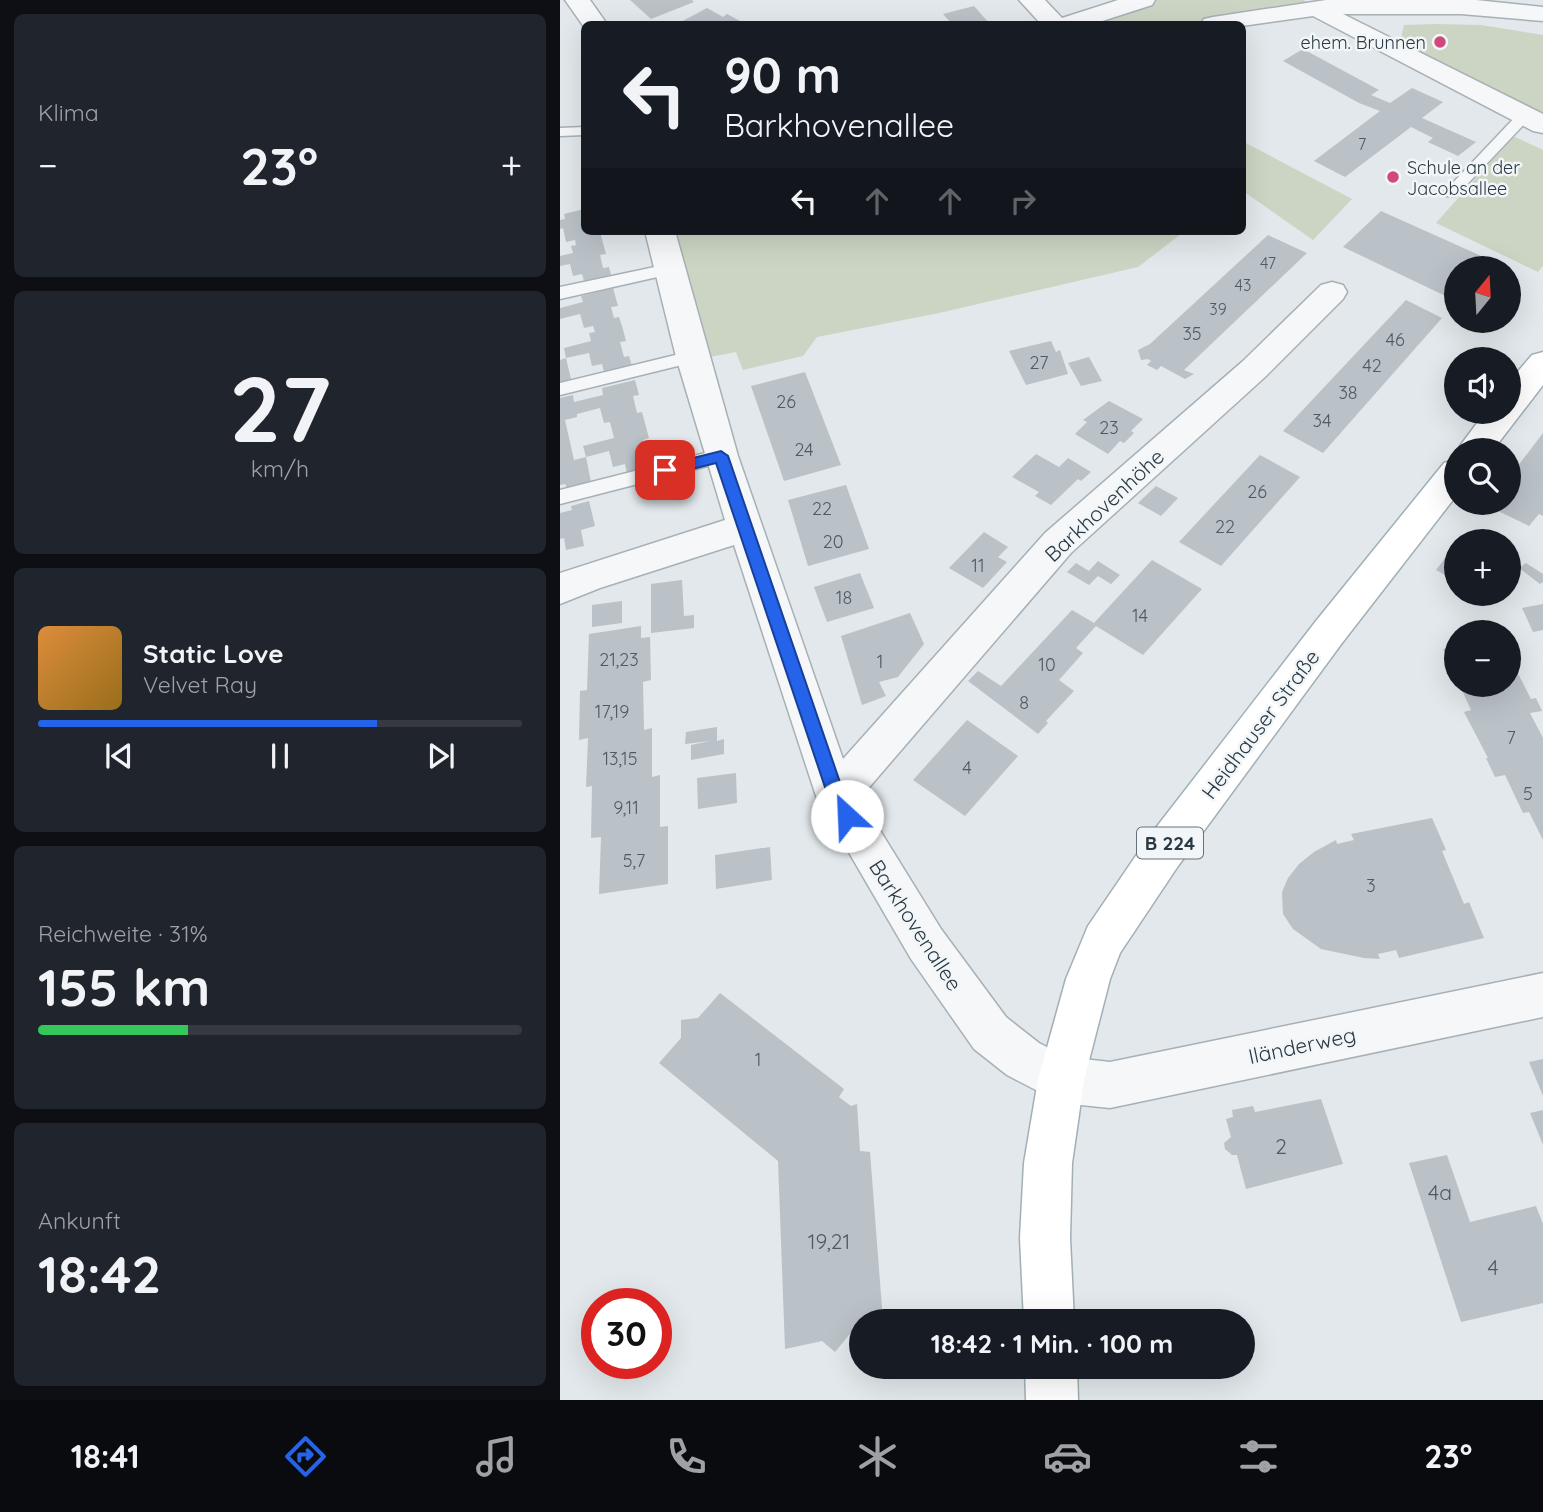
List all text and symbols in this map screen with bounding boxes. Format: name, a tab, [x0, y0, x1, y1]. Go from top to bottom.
place label: ehem. Brunnen	[1301, 31, 1426, 54]
marker: ehem. Brunnen	[1432, 34, 1448, 50]
text: 90 m	[724, 44, 841, 105]
icon: left	[609, 49, 700, 140]
text: Klima	[38, 98, 99, 127]
text: Barkhovenallee	[724, 105, 954, 145]
text: 23°	[240, 133, 318, 198]
house number: 7	[1358, 134, 1366, 154]
text: −	[38, 141, 58, 189]
text: +	[501, 141, 522, 189]
place label: Schule an der Jacobsallee	[1407, 156, 1520, 200]
marker: Schule an der Jacobsallee	[1385, 169, 1401, 185]
icon: left	[785, 182, 823, 220]
icon: ahead	[858, 182, 896, 220]
icon: ahead	[931, 182, 969, 220]
icon: right	[1004, 182, 1042, 220]
house number: 47	[1260, 253, 1276, 273]
north arrow	[1444, 256, 1521, 332]
map controls	[1444, 256, 1521, 697]
house number: 43	[1235, 275, 1251, 295]
house number: 39	[1209, 299, 1227, 319]
house number: 35	[1182, 322, 1202, 345]
house number: 46	[1385, 328, 1405, 351]
button: sound	[1444, 347, 1521, 424]
text: 27	[229, 351, 331, 465]
house number: 27	[1030, 351, 1048, 374]
house number: 42	[1362, 354, 1382, 377]
house number: 38	[1338, 381, 1358, 404]
house number: 26	[776, 390, 796, 413]
house number: 34	[1313, 409, 1331, 432]
house number: 23	[1099, 416, 1119, 439]
house number: 24	[794, 438, 814, 461]
button: search	[1444, 438, 1521, 515]
pin	[635, 440, 695, 500]
street label: Barkhovenhöhe	[1039, 443, 1169, 567]
icon: arrive	[646, 451, 684, 489]
text: km/h	[251, 454, 309, 483]
house number: 26	[1247, 480, 1267, 503]
house number: 22	[812, 497, 832, 520]
house number: 22	[1215, 515, 1235, 538]
button: +	[1444, 529, 1521, 606]
house number: 20	[823, 530, 843, 553]
house number: 11	[971, 554, 985, 577]
house number: 18	[836, 586, 852, 609]
house number: 14	[1132, 604, 1148, 627]
button: −	[1444, 620, 1521, 697]
text: Static Love	[143, 637, 284, 670]
street label: Heidhauser Straße	[1195, 644, 1325, 804]
house number: 21,23	[599, 648, 639, 671]
house number: 1	[877, 650, 883, 673]
house number: 10	[1038, 653, 1056, 676]
text: Velvet Ray	[143, 670, 257, 699]
house number: 8	[1019, 691, 1029, 714]
house number: 17,19	[595, 700, 629, 723]
house number: 7	[1506, 726, 1516, 749]
icon: previous	[100, 737, 138, 775]
icon: pause	[261, 737, 299, 775]
icon: next	[422, 737, 460, 775]
house number: 13,15	[602, 747, 638, 770]
house number: 4	[962, 756, 972, 779]
position arrow	[810, 779, 884, 853]
house number: 5	[1523, 782, 1533, 805]
house number: 9,11	[613, 796, 639, 819]
road number: B 224	[1137, 828, 1203, 858]
house number: 5,7	[623, 849, 645, 872]
street label: Barkhovenallee	[864, 855, 968, 995]
house number: 3	[1366, 874, 1376, 897]
text: Reichweite · 31%	[38, 919, 208, 948]
text: 155 km	[38, 954, 210, 1019]
street label: Iländerweg	[1246, 1021, 1358, 1069]
house number: 1	[755, 1048, 761, 1071]
house number: 2	[1275, 1133, 1287, 1159]
house number: 4a	[1428, 1179, 1452, 1205]
text: Ankunft	[38, 1206, 121, 1235]
house number: 19,21	[808, 1228, 850, 1254]
text: 18:42	[38, 1241, 161, 1306]
house number: 4	[1487, 1254, 1499, 1280]
speed limit sign: 30	[581, 1288, 672, 1379]
text: 18:42 · 1 Min. · 100 m	[931, 1327, 1173, 1360]
icon: directions	[281, 1432, 330, 1481]
icon: music	[472, 1432, 521, 1481]
icon: phone	[662, 1432, 711, 1481]
icon: climate	[853, 1432, 902, 1481]
icon: car	[1043, 1432, 1092, 1481]
icon: filters	[1234, 1432, 1283, 1481]
text: 18:41	[71, 1436, 140, 1476]
text: 23°	[1424, 1436, 1472, 1476]

